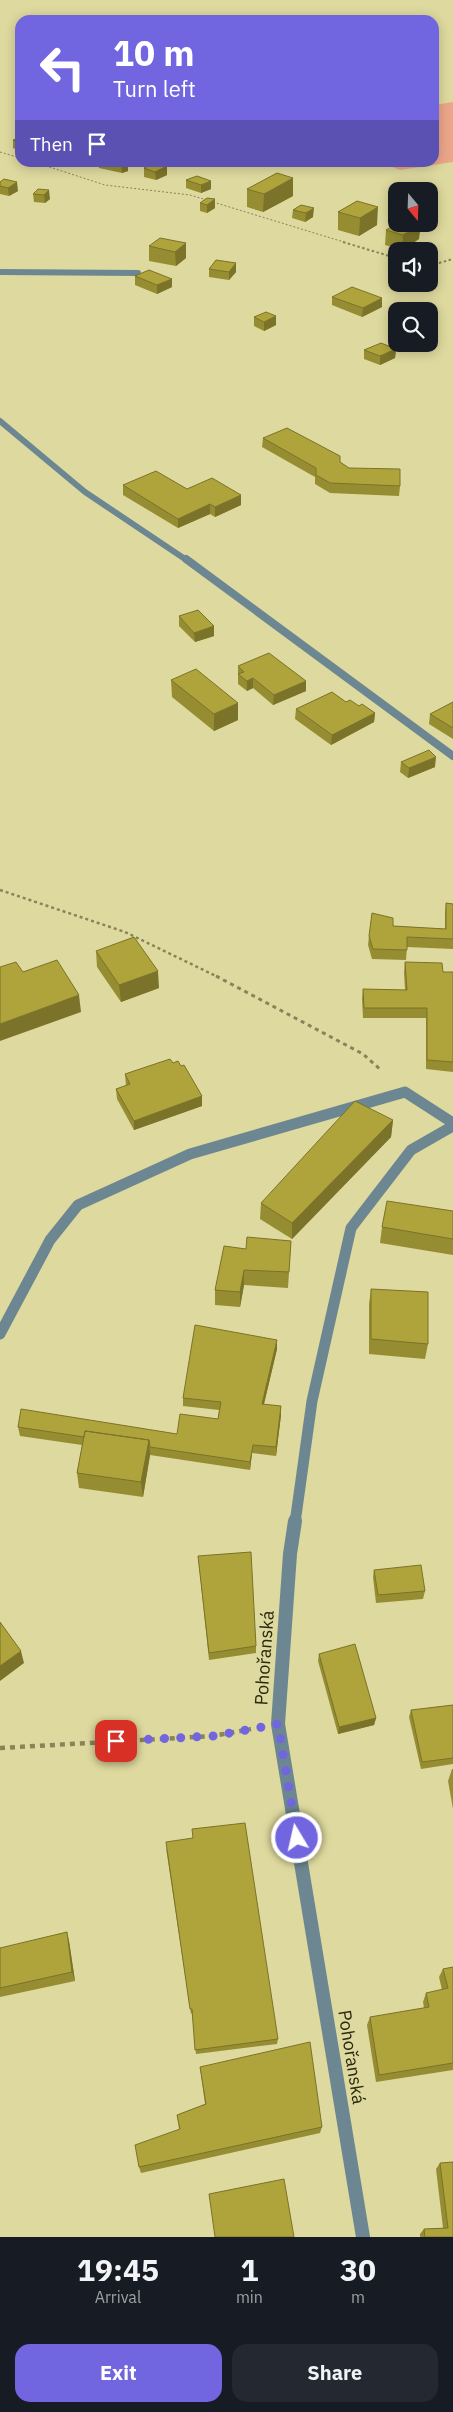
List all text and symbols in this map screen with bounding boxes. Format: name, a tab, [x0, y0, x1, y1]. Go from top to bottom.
text: 10 m	[113, 30, 195, 76]
icon: left	[30, 35, 95, 100]
text: Turn left	[113, 74, 196, 103]
icon: arrive	[83, 130, 111, 158]
text: Then	[30, 132, 73, 156]
north arrow	[388, 182, 438, 232]
map controls	[388, 182, 438, 352]
button: sound	[388, 242, 438, 292]
button: search	[388, 302, 438, 352]
street label: Pohořanská	[249, 1609, 279, 1706]
pin	[95, 1720, 137, 1762]
icon: arrive	[102, 1727, 130, 1755]
position arrow	[270, 1811, 322, 1863]
street label: Pohořanská	[333, 2008, 371, 2106]
text: 19:45	[77, 2250, 159, 2289]
text: 1	[240, 2250, 258, 2289]
text: 30	[340, 2250, 376, 2289]
text: Arrival	[95, 2287, 141, 2307]
text: min	[236, 2287, 263, 2307]
text: m	[351, 2287, 365, 2307]
button: Exit	[15, 2344, 222, 2402]
button: Share	[232, 2344, 438, 2402]

